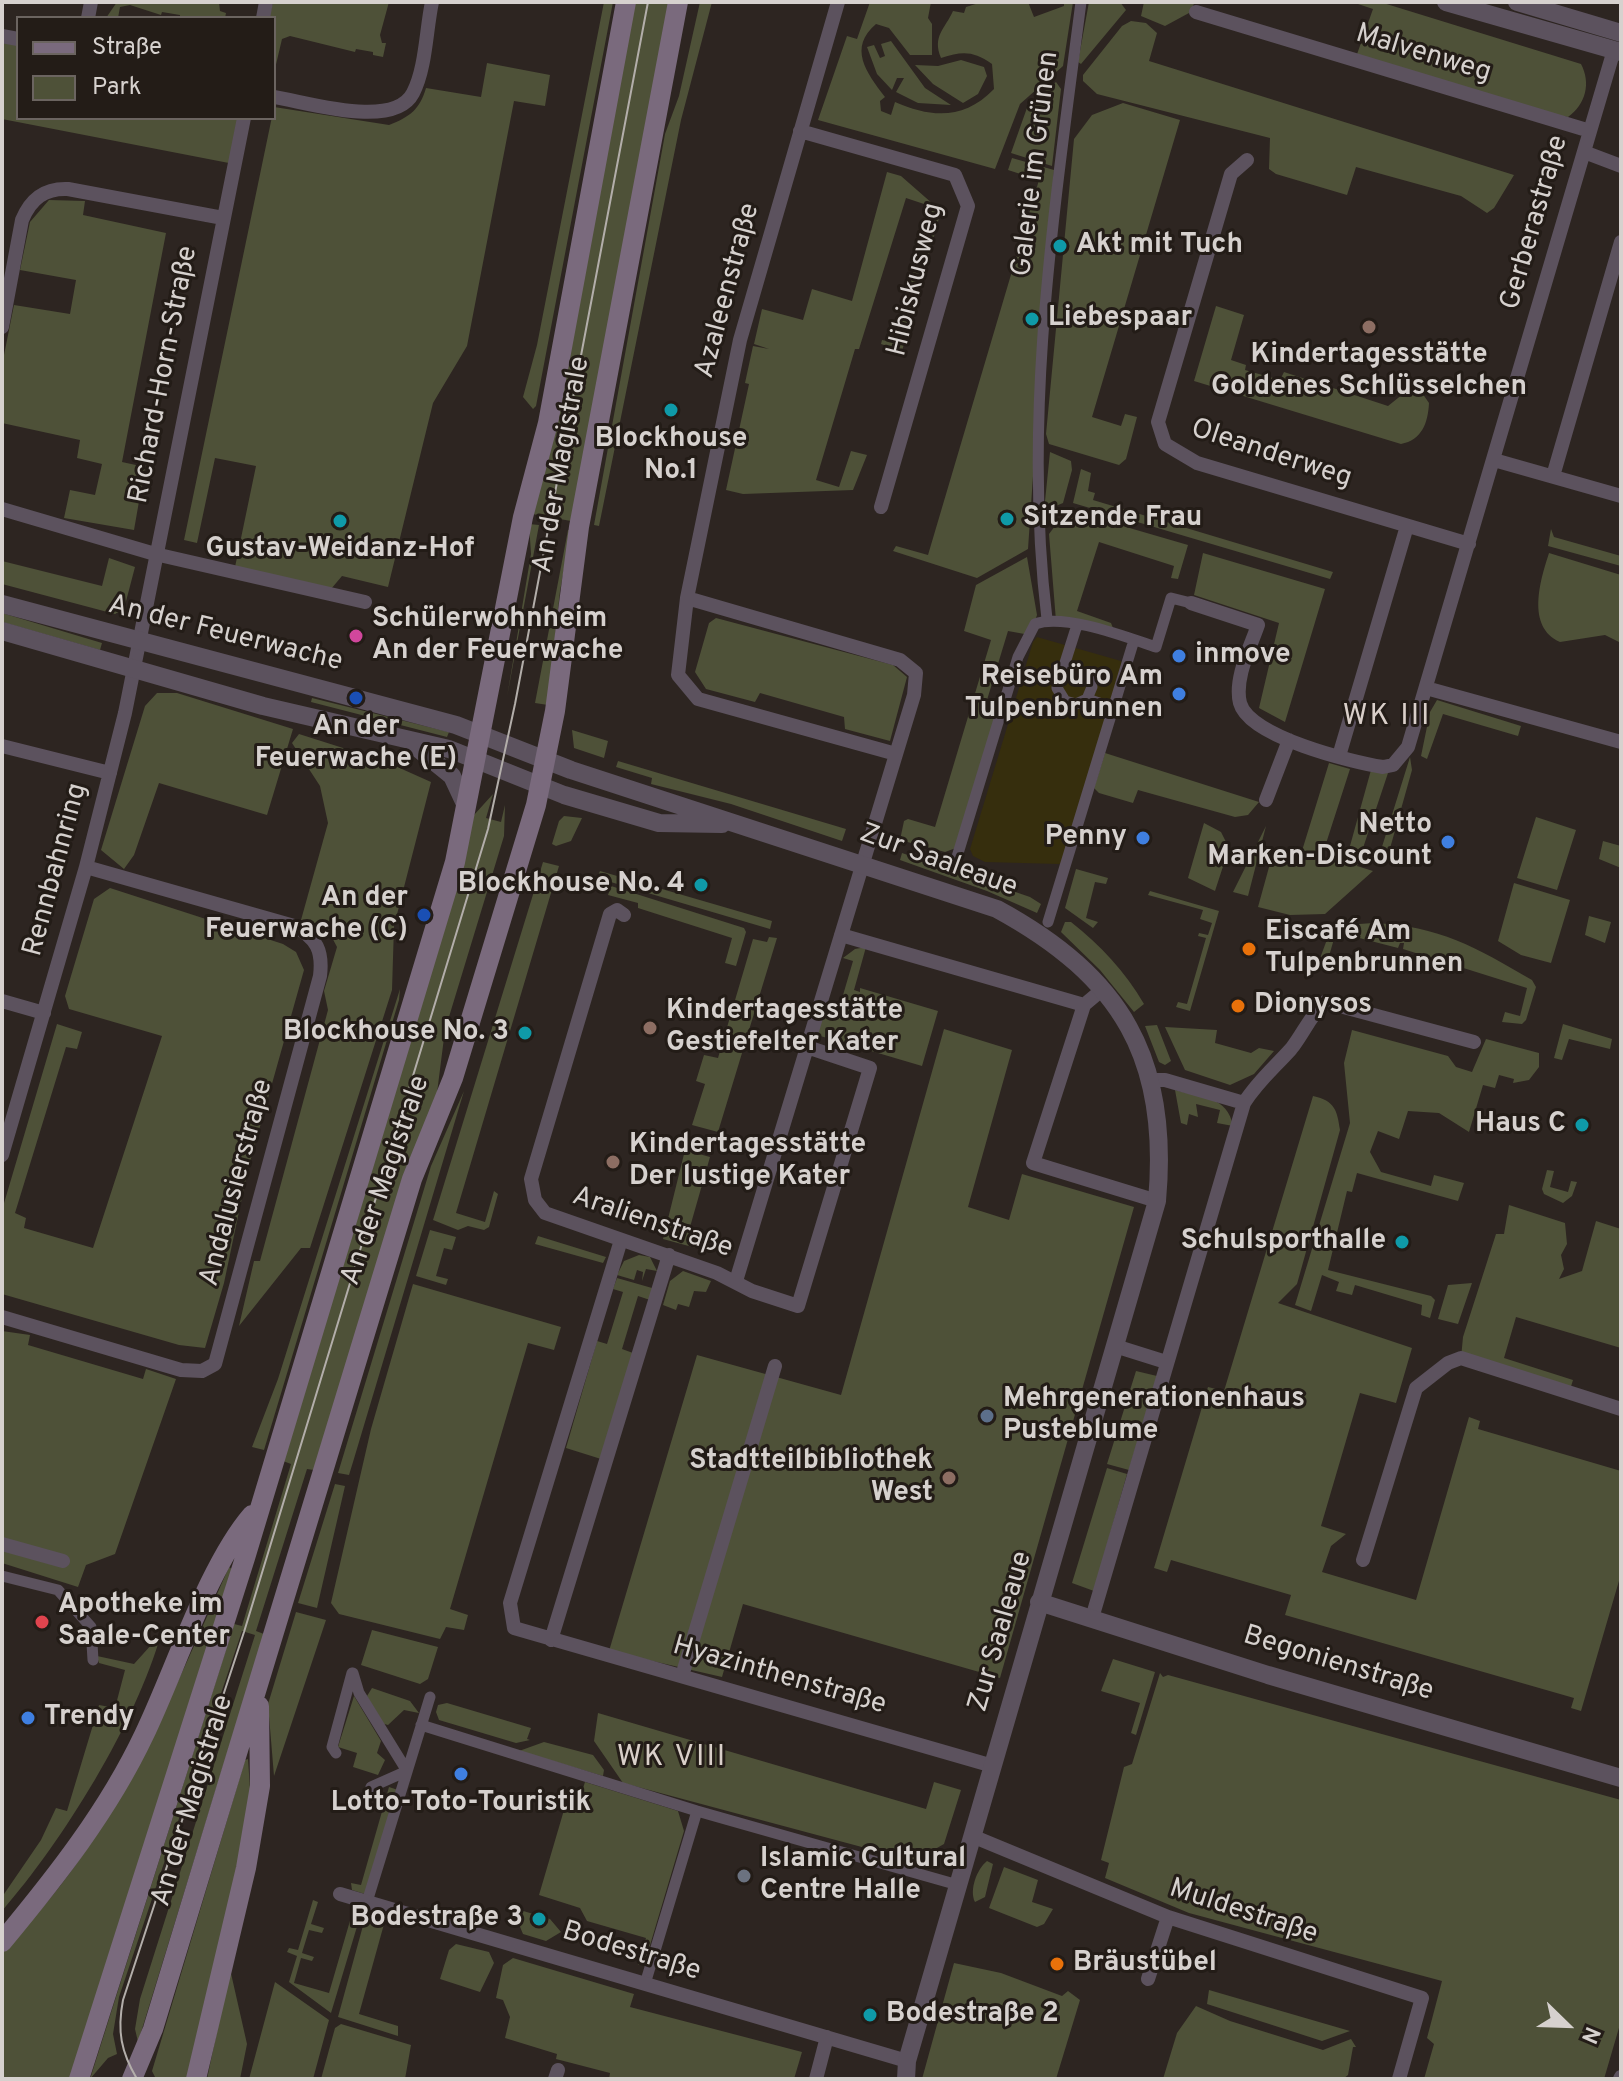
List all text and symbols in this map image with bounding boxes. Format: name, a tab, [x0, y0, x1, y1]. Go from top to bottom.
legend	[16, 16, 276, 120]
street label: Malvenweg	[1351, 18, 1495, 92]
text: Straße	[92, 33, 162, 63]
street label: Galerie im Grünen	[1007, 49, 1067, 279]
text: Park	[92, 73, 142, 103]
street label: Gerberastraße	[1495, 132, 1577, 314]
street label: Azaleenstraße	[690, 200, 768, 382]
street label: Hibiskusweg	[882, 200, 952, 360]
place label: Akt mit Tuch	[1076, 229, 1243, 263]
marker: Akt mit Tuch	[1051, 237, 1069, 255]
street label: Richard-Horn-Straße	[124, 243, 206, 507]
place label: Liebespaar	[1048, 302, 1192, 336]
marker: Liebespaar	[1023, 310, 1041, 328]
marker: Kindertagesstätte Goldenes Schlüsselchen	[1360, 318, 1378, 336]
place label: Kindertagesstätte Goldenes Schlüsselchen	[1211, 339, 1527, 405]
street label: An der Magistrale	[527, 354, 599, 576]
marker: Blockhouse No.1	[662, 401, 680, 419]
street label: Oleanderweg	[1186, 413, 1356, 497]
place label: Blockhouse No.1	[595, 423, 747, 489]
place label: Sitzende Frau	[1023, 502, 1202, 536]
marker: Sitzende Frau	[998, 510, 1016, 528]
marker: Gustav-Weidanz-Hof	[331, 512, 349, 530]
place label: Gustav-Weidanz-Hof	[206, 533, 474, 567]
street label: An der Feuerwache	[104, 590, 346, 680]
place label: Schülerwohnheim An der Feuerwache	[372, 603, 623, 669]
marker: Schülerwohnheim An der Feuerwache	[347, 627, 365, 645]
place label: inmove	[1195, 639, 1291, 673]
marker: inmove	[1170, 647, 1188, 665]
place label: Reisebüro Am Tulpenbrunnen	[965, 661, 1163, 727]
marker: Reisebüro Am Tulpenbrunnen	[1170, 685, 1188, 703]
marker: An der Feuerwache (E)	[347, 689, 365, 707]
district label: WK III	[1343, 700, 1431, 736]
place label: An der Feuerwache (E)	[255, 711, 457, 777]
street label: Rennbahnring	[18, 780, 96, 960]
place label: Netto Marken-Discount	[1207, 809, 1432, 875]
street label: Zur Saaleaue	[854, 818, 1022, 906]
place label: Penny	[1045, 821, 1127, 855]
marker: Penny	[1134, 829, 1152, 847]
marker: Netto Marken-Discount	[1439, 833, 1457, 851]
place label: Blockhouse No. 4	[458, 868, 685, 902]
marker: Blockhouse No. 4	[692, 876, 710, 894]
place label: An der Feuerwache (C)	[205, 882, 408, 948]
marker: An der Feuerwache (C)	[415, 906, 433, 924]
place label: Eiscafé Am Tulpenbrunnen	[1265, 916, 1463, 982]
marker: Eiscafé Am Tulpenbrunnen	[1240, 940, 1258, 958]
place label: Dionysos	[1254, 989, 1372, 1023]
place label: Kindertagesstätte Gestiefelter Kater	[666, 995, 903, 1061]
marker: Dionysos	[1229, 997, 1247, 1015]
place label: Blockhouse No. 3	[283, 1016, 509, 1050]
marker: Kindertagesstätte Gestiefelter Kater	[641, 1019, 659, 1037]
marker: Blockhouse No. 3	[516, 1024, 534, 1042]
street label: An der Magistrale	[335, 1072, 439, 1290]
street label: Andalusierstraße	[194, 1076, 282, 1290]
place label: Haus C	[1475, 1108, 1566, 1142]
marker: Haus C	[1573, 1116, 1591, 1134]
place label: Kindertagesstätte Der lustige Kater	[629, 1129, 866, 1195]
marker: Kindertagesstätte Der lustige Kater	[604, 1153, 622, 1171]
street label: Aralienstraße	[567, 1181, 737, 1267]
place label: Schulsporthalle	[1181, 1225, 1386, 1259]
marker: Schulsporthalle	[1393, 1233, 1411, 1251]
place label: Mehrgenerationenhaus Pusteblume	[1003, 1383, 1305, 1449]
marker: Mehrgenerationenhaus Pusteblume	[978, 1407, 996, 1425]
place label: Stadtteilbibliothek West	[689, 1445, 933, 1511]
marker: Stadtteilbibliothek West	[940, 1469, 958, 1487]
street label: Zur Saaleaue	[963, 1548, 1041, 1716]
place label: Apotheke im Saale-Center	[58, 1589, 230, 1655]
marker: Apotheke im Saale-Center	[33, 1613, 51, 1631]
street label: Begonienstraße	[1239, 1620, 1437, 1710]
street label: Hyazinthenstraße	[668, 1630, 890, 1724]
street label: An der Magistrale	[146, 1691, 242, 1911]
place label: Trendy	[44, 1701, 134, 1735]
marker: Trendy	[19, 1709, 37, 1727]
district label: WK VIII	[617, 1741, 727, 1777]
marker: Lotto-Toto-Touristik	[452, 1765, 470, 1783]
place label: Lotto-Toto-Touristik	[331, 1787, 591, 1821]
place label: Islamic Cultural Centre Halle	[760, 1843, 966, 1909]
marker: Islamic Cultural Centre Halle	[735, 1867, 753, 1885]
street label: Muldestraße	[1165, 1873, 1321, 1953]
place label: Bodestraße 3	[350, 1902, 523, 1936]
marker: Bodestraße 3	[530, 1910, 548, 1928]
street label: Bodestraße	[558, 1916, 704, 1990]
place label: Bräustübel	[1073, 1947, 1217, 1981]
marker: Bräustübel	[1048, 1955, 1066, 1973]
north arrow	[1527, 1985, 1607, 2065]
place label: Bodestraße 2	[886, 1998, 1059, 2032]
marker: Bodestraße 2	[861, 2006, 879, 2024]
text: N	[1574, 2022, 1605, 2047]

